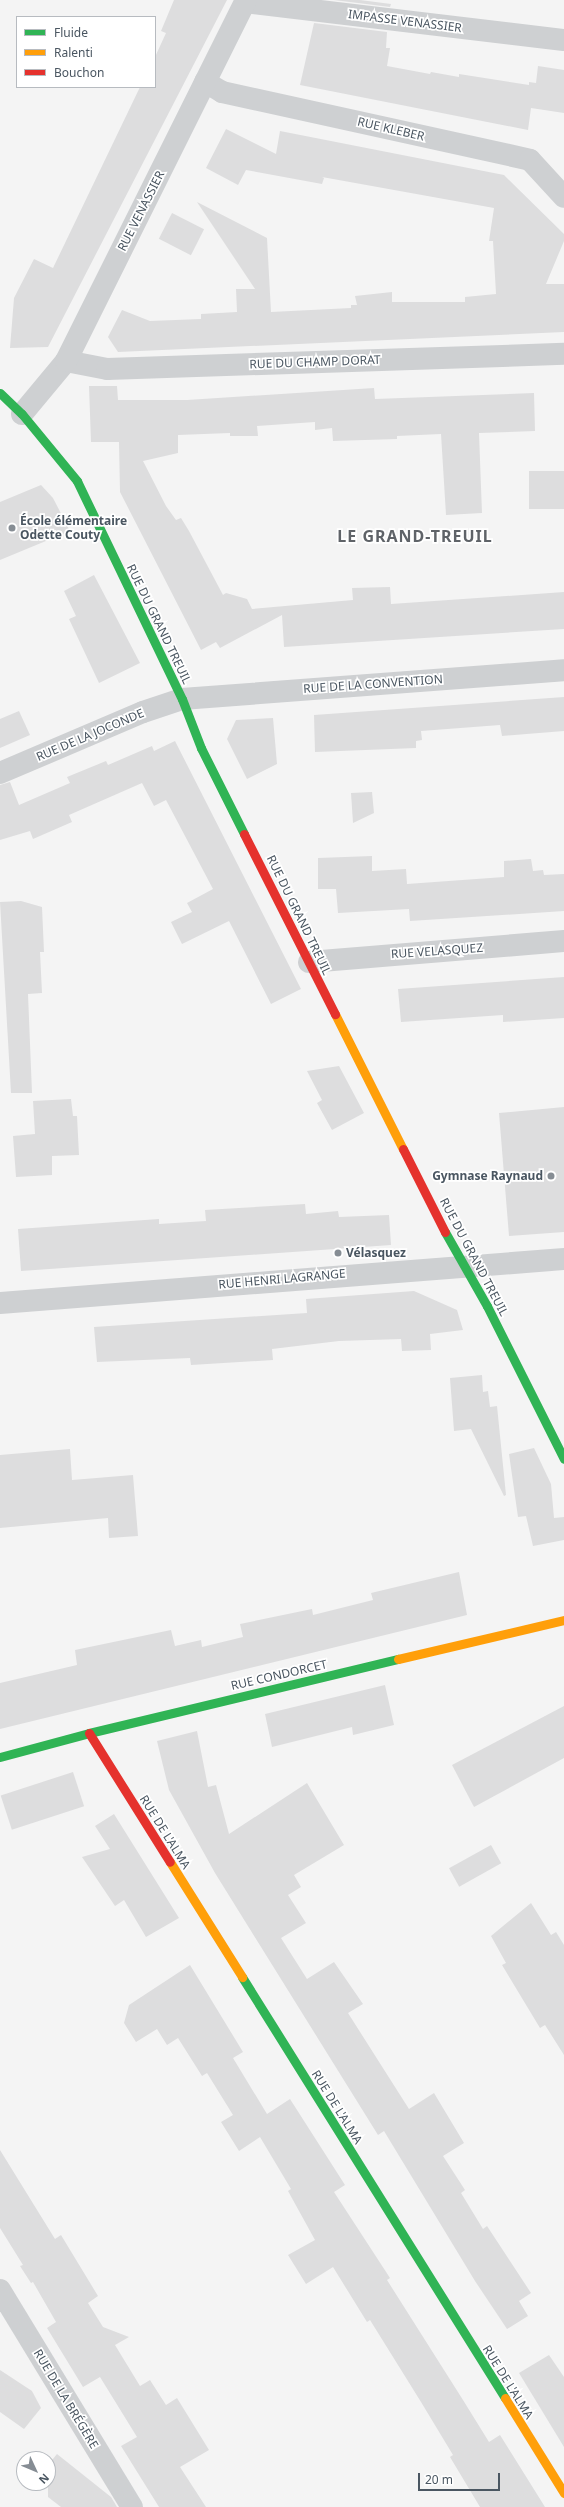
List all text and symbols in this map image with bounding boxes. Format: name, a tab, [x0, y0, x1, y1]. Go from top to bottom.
street label: IMPASSE VENASSIER	[347, 7, 463, 35]
legend	[16, 16, 156, 88]
text: Fluide	[54, 24, 88, 41]
text: Ralenti	[54, 44, 93, 61]
text: Bouchon	[54, 64, 104, 81]
street label: RUE KLEBER	[356, 114, 426, 144]
street label: RUE VENASSIER	[115, 168, 167, 254]
street label: RUE DU CHAMP DORAT	[249, 353, 381, 371]
place label: École élémentaire Odette Couty	[20, 514, 127, 542]
marker: École élémentaire Odette Couty	[7, 523, 17, 533]
district label: LE GRAND-TREUIL	[337, 526, 493, 546]
street label: RUE DU GRAND TREUIL	[124, 562, 194, 686]
street label: RUE DE LA CONVENTION	[303, 672, 443, 696]
street label: RUE DE LA JOCONDE	[34, 706, 146, 764]
street label: RUE DU GRAND TREUIL	[264, 853, 334, 977]
street label: RUE VELASQUEZ	[391, 941, 483, 961]
place label: Gymnase Raynaud	[432, 1169, 543, 1183]
marker: Gymnase Raynaud	[546, 1171, 556, 1181]
street label: RUE DU GRAND TREUIL	[437, 1196, 511, 1318]
place label: Vélasquez	[346, 1246, 406, 1260]
marker: Vélasquez	[333, 1248, 343, 1258]
street label: RUE HENRI LAGRANGE	[218, 1266, 346, 1292]
street label: RUE CONDORCET	[229, 1657, 329, 1693]
street label: RUE DE L'ALMA	[137, 1792, 193, 1872]
street label: RUE DE L'ALMA	[309, 2067, 365, 2147]
street label: RUE DE L'ALMA	[480, 2342, 536, 2422]
street label: RUE DE LA BRÉGÈRE	[31, 2347, 101, 2451]
north arrow	[16, 2451, 56, 2491]
scale bar	[420, 2465, 502, 2491]
text: N	[36, 2471, 53, 2487]
text: 20 m	[425, 2471, 453, 2488]

